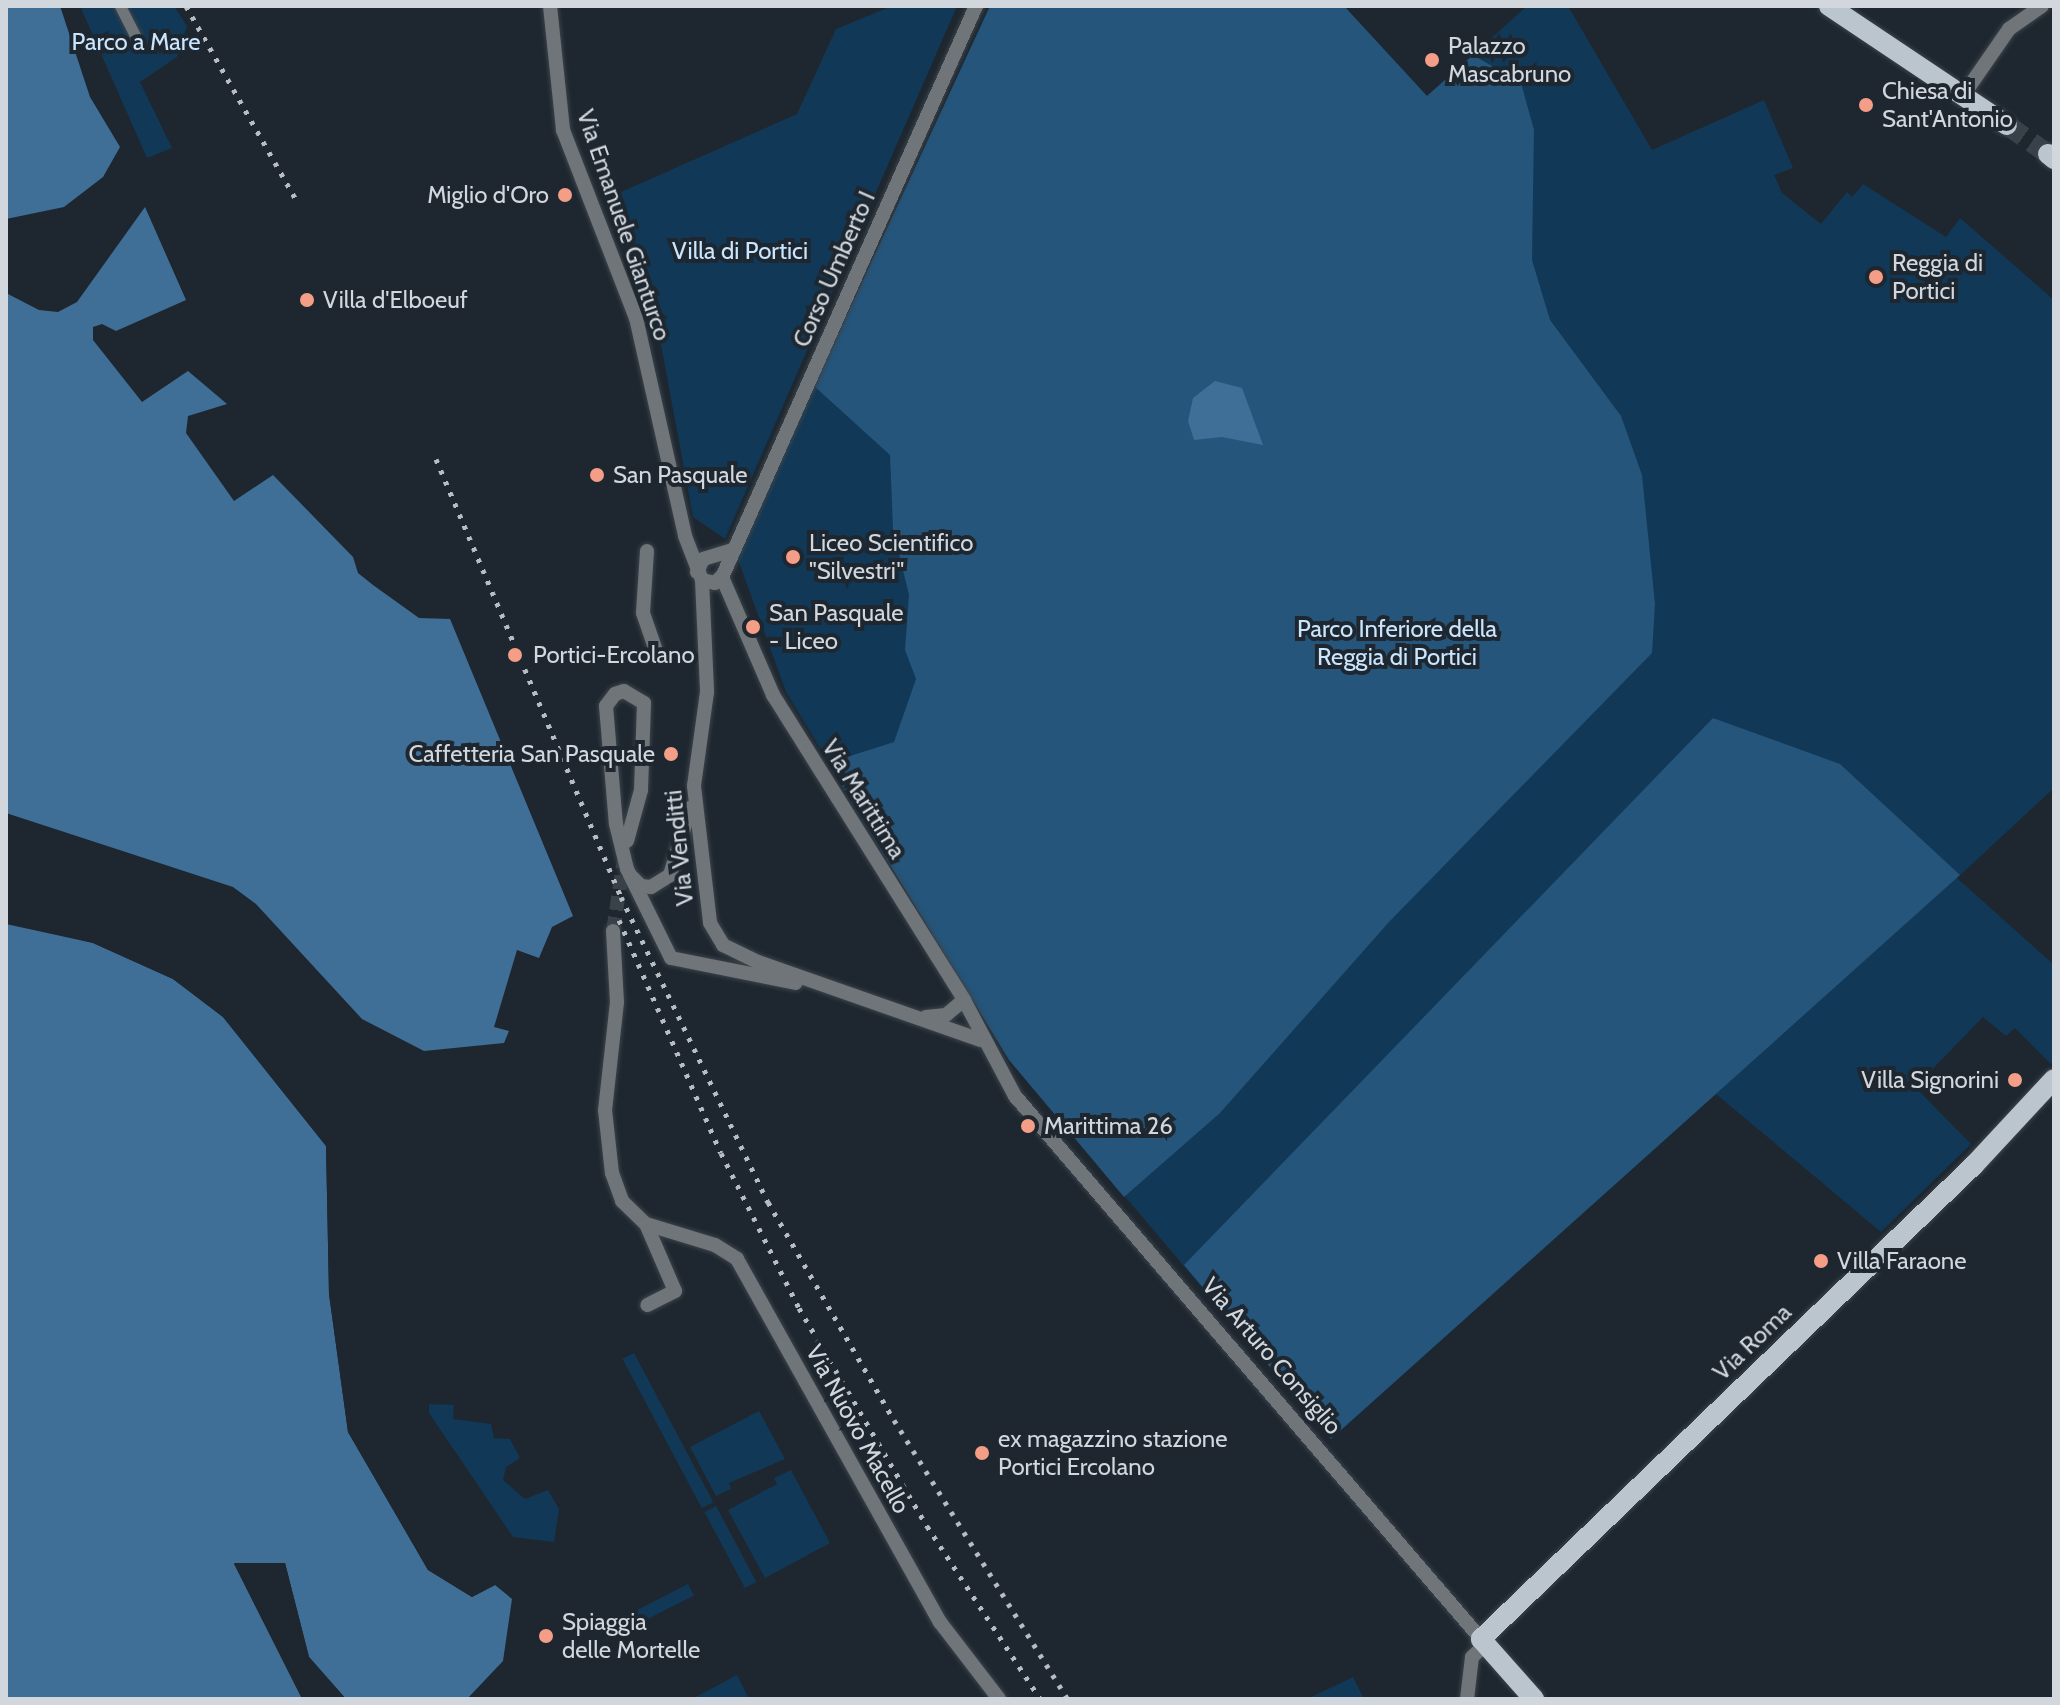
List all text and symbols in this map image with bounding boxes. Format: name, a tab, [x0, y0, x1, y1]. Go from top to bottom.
park label: Parco a Mare	[72, 28, 200, 56]
place label: Palazzo Mascabruno	[1448, 32, 1571, 88]
marker: Palazzo Mascabruno	[1423, 51, 1441, 69]
place label: Chiesa di Sant'Antonio	[1882, 77, 2013, 133]
marker: Chiesa di Sant'Antonio	[1857, 96, 1875, 114]
street label: Via Emanuele Gianturco	[571, 106, 677, 344]
place label: Miglio d'Oro	[427, 181, 549, 209]
marker: Miglio d'Oro	[556, 186, 574, 204]
street label: Corso Umberto I	[787, 187, 881, 351]
park label: Villa di Portici	[672, 237, 808, 265]
place label: Reggia di Portici	[1892, 249, 1983, 305]
marker: Reggia di Portici	[1867, 268, 1885, 286]
place label: Villa d'Elboeuf	[323, 286, 468, 314]
marker: Villa d'Elboeuf	[298, 291, 316, 309]
place label: San Pasquale	[613, 461, 747, 489]
marker: San Pasquale	[588, 466, 606, 484]
place label: Liceo Scientifico "Silvestri"	[809, 529, 973, 585]
marker: Liceo Scientifico "Silvestri"	[784, 548, 802, 566]
place label: San Pasquale - Liceo	[769, 599, 903, 655]
park label: Parco Inferiore della Reggia di Portici	[1297, 615, 1497, 671]
marker: San Pasquale - Liceo	[744, 618, 762, 636]
place label: Portici-Ercolano	[533, 641, 695, 669]
marker: Portici-Ercolano	[504, 644, 526, 666]
street label: Via Marittima	[816, 734, 912, 864]
place label: Caffetteria San Pasquale	[408, 740, 655, 768]
marker: Caffetteria San Pasquale	[662, 745, 680, 763]
street label: Via Venditti	[659, 789, 699, 907]
place label: Villa Signorini	[1861, 1066, 1999, 1094]
marker: Villa Signorini	[2006, 1071, 2024, 1089]
place label: Marittima 26	[1044, 1112, 1173, 1140]
marker: Marittima 26	[1019, 1117, 1037, 1135]
place label: Villa Faraone	[1837, 1247, 1967, 1275]
marker: Villa Faraone	[1812, 1252, 1830, 1270]
street label: Via Arturo Consiglio	[1196, 1272, 1348, 1440]
street label: Via Roma	[1707, 1298, 1797, 1386]
street label: Via Nuovo Macello	[800, 1340, 916, 1518]
place label: ex magazzino stazione Portici Ercolano	[998, 1425, 1228, 1481]
marker: ex magazzino stazione Portici Ercolano	[973, 1444, 991, 1462]
place label: Spiaggia delle Mortelle	[562, 1608, 700, 1664]
marker: Spiaggia delle Mortelle	[537, 1627, 555, 1645]

